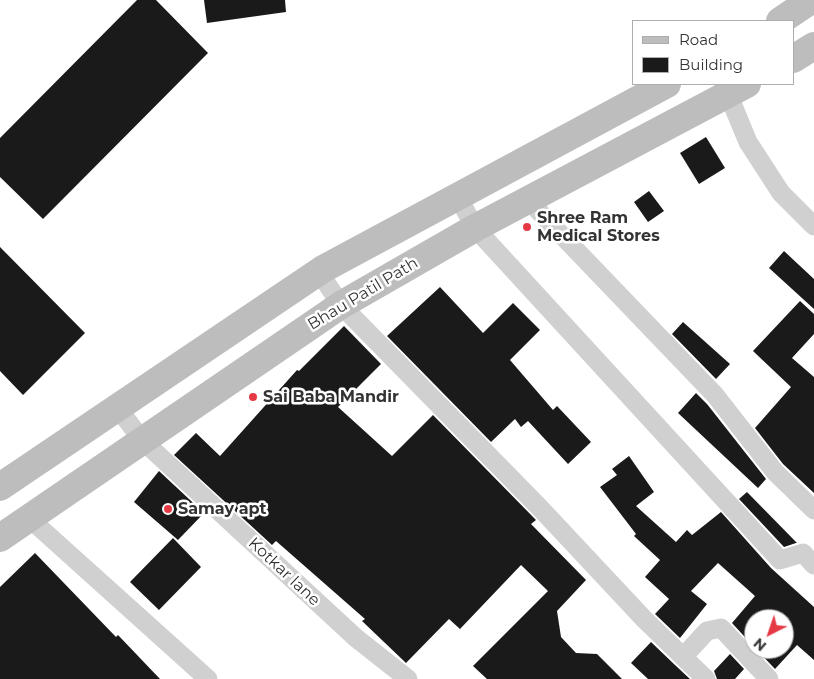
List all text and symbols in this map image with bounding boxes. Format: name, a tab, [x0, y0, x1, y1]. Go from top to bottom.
legend	[632, 20, 794, 85]
text: Road	[679, 30, 718, 49]
text: Building	[679, 55, 743, 74]
place label: Shree Ram Medical Stores	[537, 208, 660, 246]
marker: Shree Ram Medical Stores	[521, 221, 533, 233]
street label: Bhau Patil Path	[304, 254, 422, 334]
place label: Sai Baba Mandir	[263, 387, 399, 407]
marker: Sai Baba Mandir	[247, 391, 259, 403]
place label: Samay apt	[178, 499, 267, 519]
marker: Samay apt	[162, 503, 174, 515]
street label: Kotkar lane	[244, 534, 324, 610]
north arrow	[744, 609, 794, 659]
text: N	[750, 634, 770, 655]

